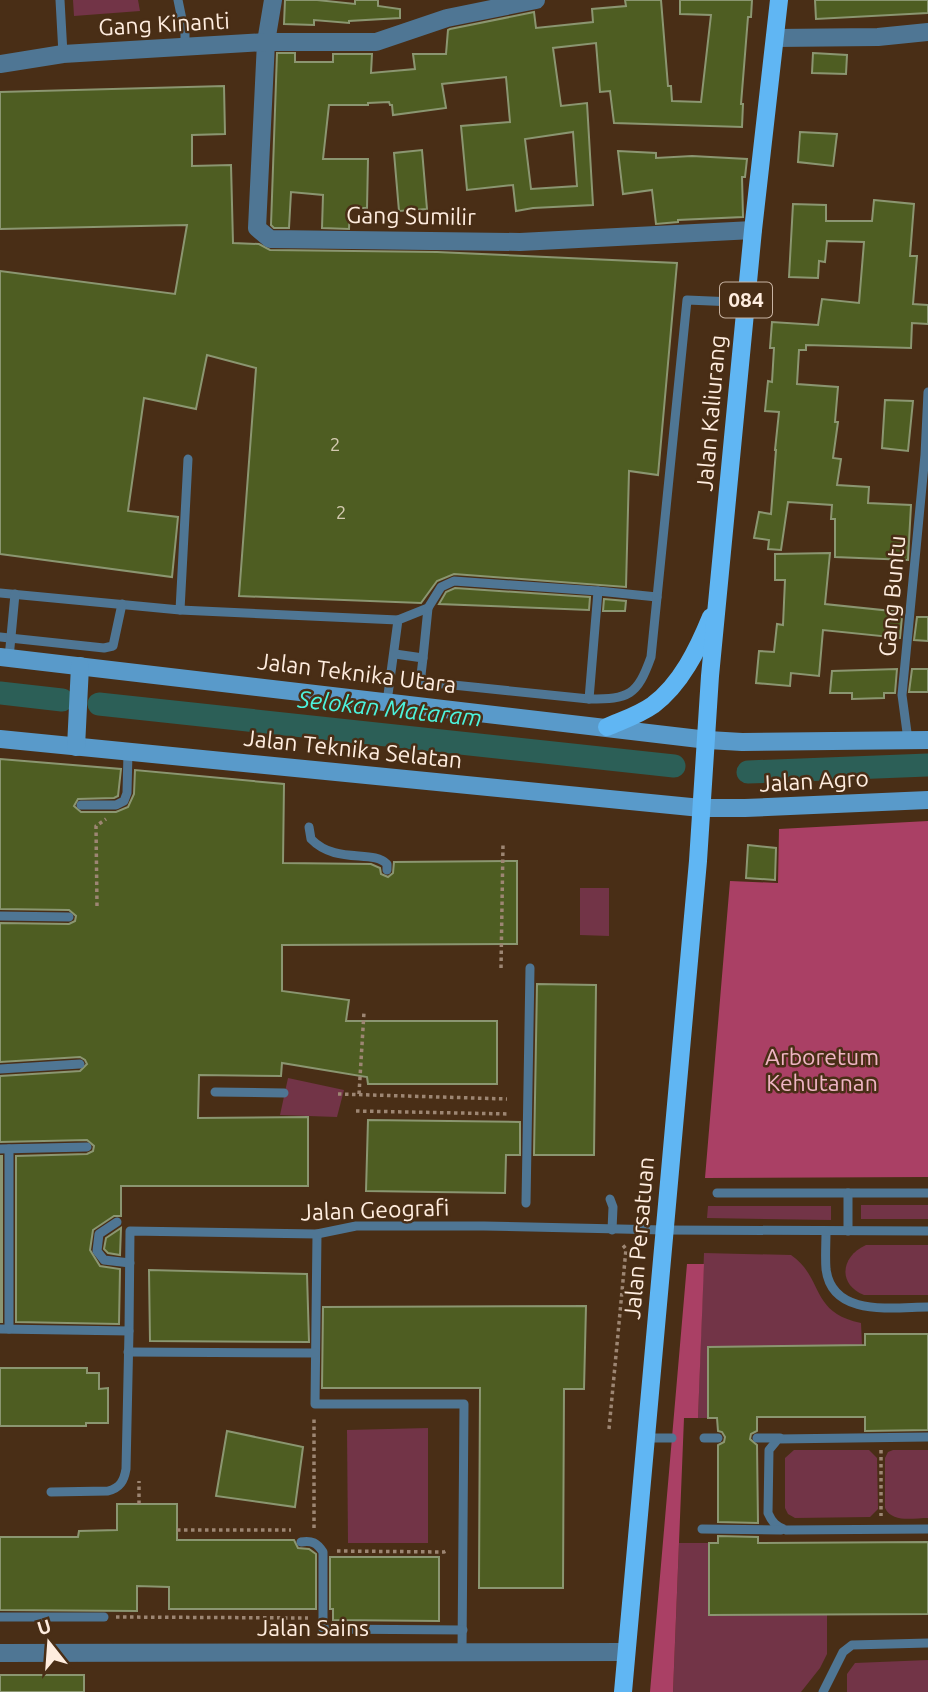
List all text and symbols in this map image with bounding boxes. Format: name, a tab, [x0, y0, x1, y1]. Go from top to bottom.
street label: Gang Kinanti	[98, 8, 230, 39]
street label: Gang Sumilir	[346, 202, 476, 229]
road number: 084	[720, 282, 772, 318]
street label: Jalan Kaliurang	[691, 334, 730, 492]
house number: 2	[330, 433, 340, 455]
house number: 2	[336, 501, 346, 523]
street label: Gang Buntu	[874, 534, 909, 658]
street label: Jalan Teknika Utara	[256, 648, 458, 697]
water label: Selokan Mataram	[296, 685, 484, 732]
street label: Jalan Teknika Selatan	[243, 725, 463, 772]
street label: Jalan Agro	[759, 765, 869, 796]
park label: Arboretum Kehutanan	[765, 1044, 879, 1095]
street label: Jalan Persatuan	[619, 1156, 658, 1320]
street label: Jalan Geografi	[300, 1194, 450, 1225]
north arrow	[14, 1608, 84, 1678]
text: U	[34, 1614, 54, 1639]
street label: Jalan Sains	[257, 1615, 369, 1640]

